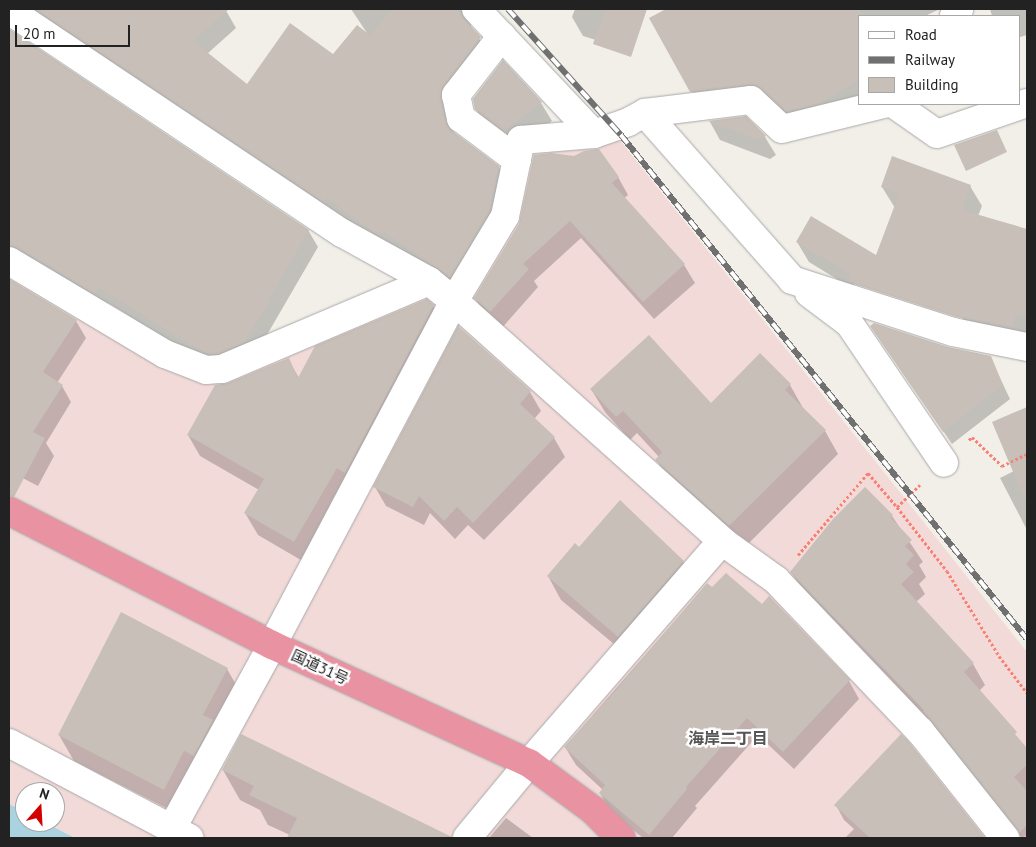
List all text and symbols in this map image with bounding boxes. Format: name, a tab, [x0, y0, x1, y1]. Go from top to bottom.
scale bar	[18, 15, 132, 47]
legend	[858, 15, 1021, 105]
text: 20 m	[23, 24, 56, 43]
text: Road	[905, 25, 937, 44]
text: Railway	[905, 50, 955, 69]
text: Building	[905, 75, 959, 94]
street label: 国道31号	[288, 646, 352, 688]
district label: 海岸二丁目	[688, 728, 768, 748]
north arrow	[15, 782, 65, 832]
text: N	[37, 784, 52, 804]

